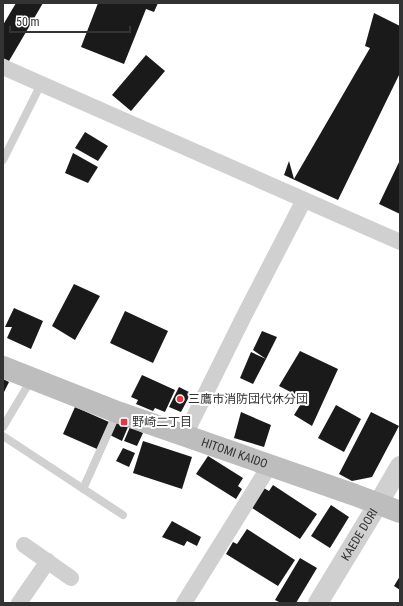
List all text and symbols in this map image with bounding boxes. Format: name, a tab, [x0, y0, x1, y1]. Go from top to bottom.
scale bar	[10, 8, 130, 34]
text: 50 m	[16, 15, 40, 29]
place label: 三鷹市消防団代休分団	[188, 392, 308, 406]
marker: 三鷹市消防団代休分団	[175, 394, 185, 404]
place label: 野崎二丁目	[132, 415, 192, 429]
marker: 野崎二丁目	[119, 417, 129, 427]
street label: HITOMI KAIDO	[200, 435, 269, 471]
street label: KAEDE DORI	[338, 506, 381, 563]

